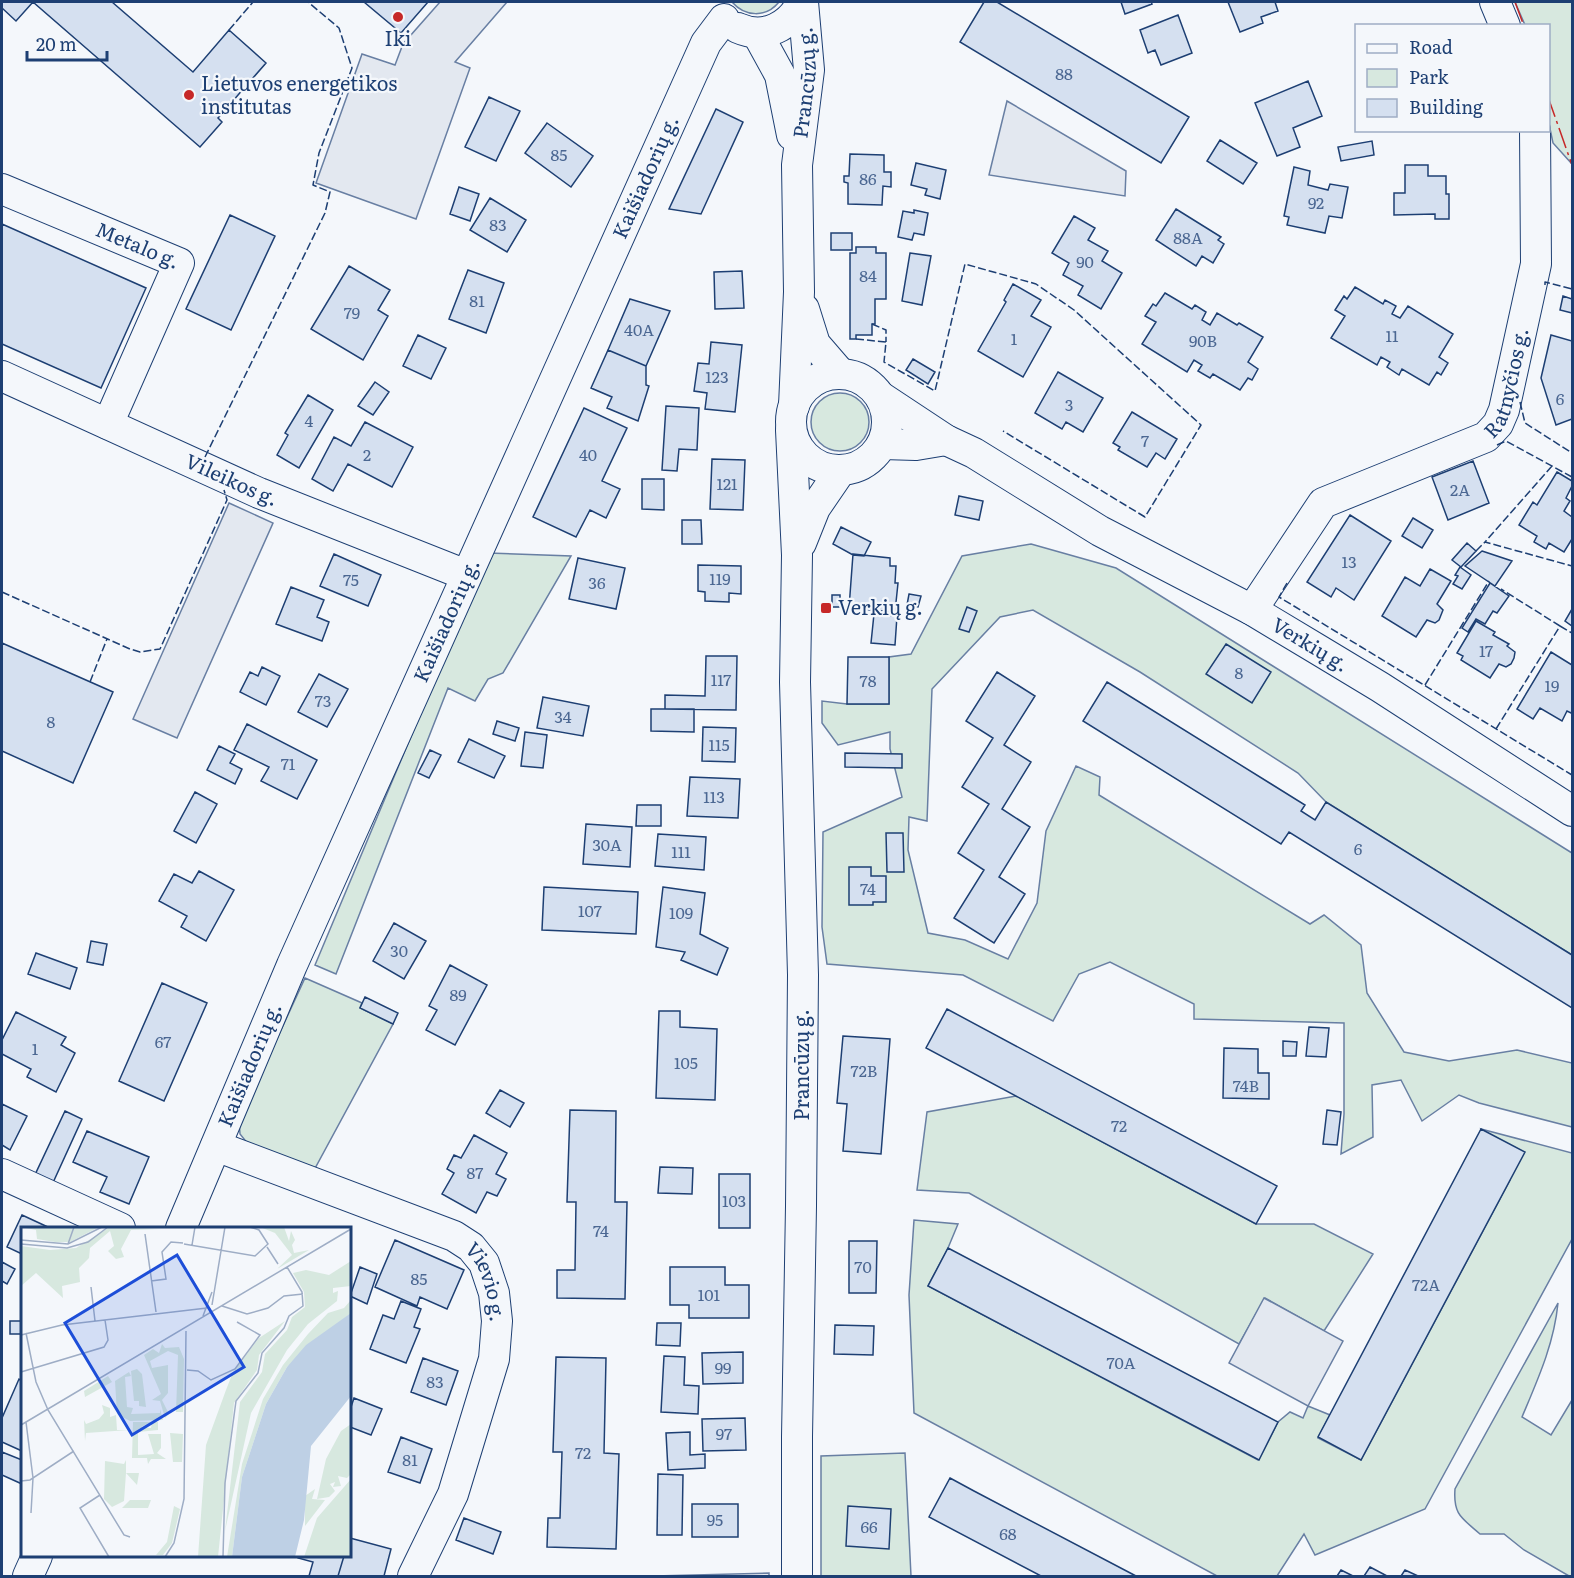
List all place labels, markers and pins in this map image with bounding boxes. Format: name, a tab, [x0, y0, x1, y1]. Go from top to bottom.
marker: Iki	[391, 10, 405, 24]
place label: Iki	[384, 22, 412, 52]
place label: Lietuvos energetikos institutas	[201, 67, 397, 120]
marker: Lietuvos energetikos institutas	[182, 88, 196, 102]
place label: Verkių g.	[838, 591, 923, 621]
marker: Verkių g.	[819, 601, 833, 615]

